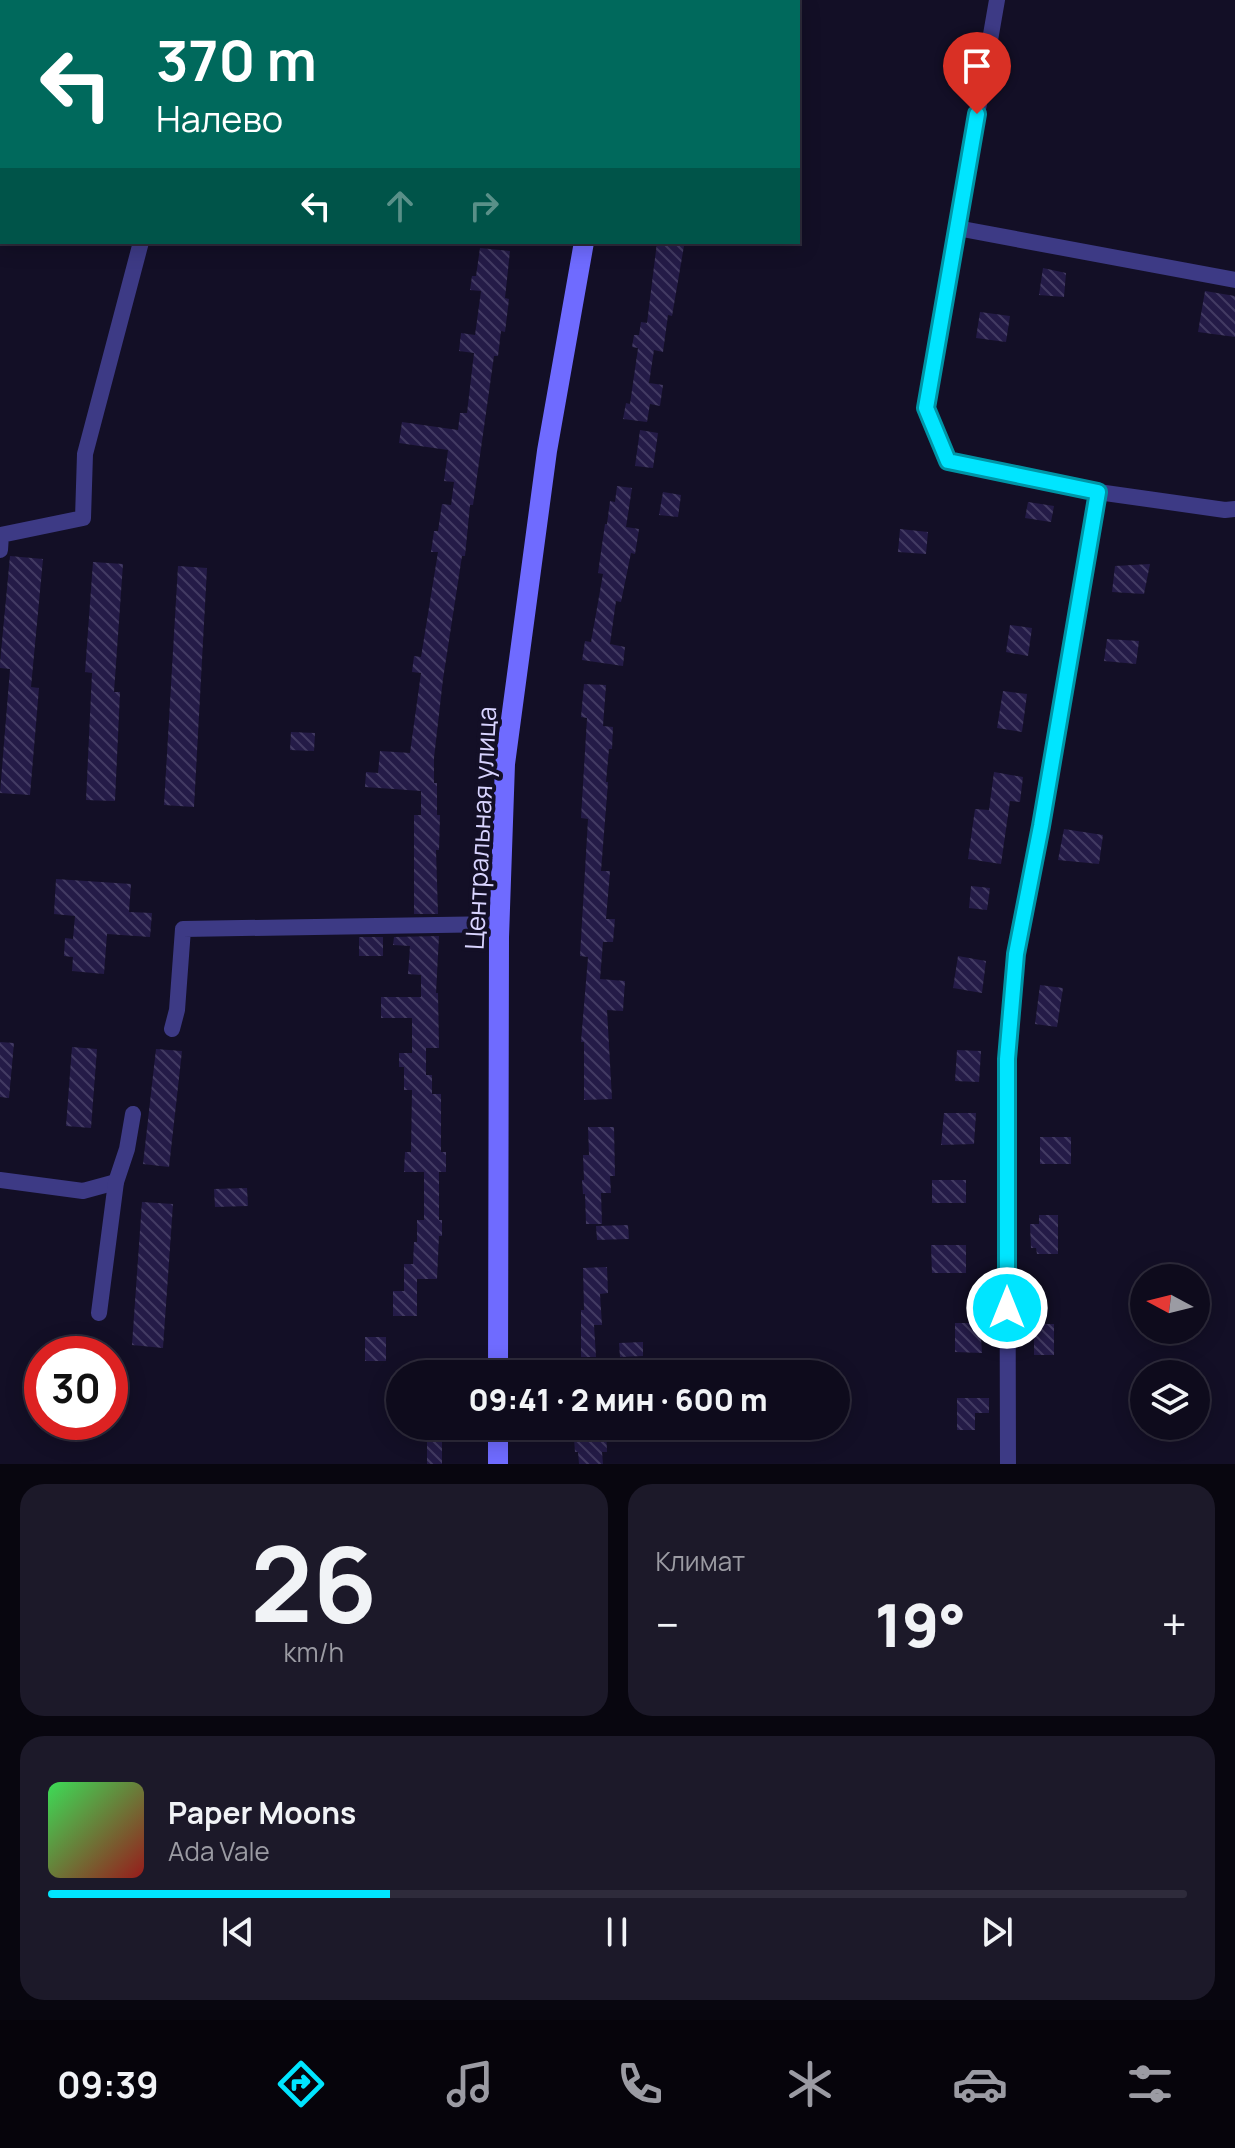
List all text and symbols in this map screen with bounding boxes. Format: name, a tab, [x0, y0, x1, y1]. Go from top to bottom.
text: 370 m	[156, 21, 317, 98]
icon: left	[24, 32, 128, 136]
pin	[943, 32, 1011, 114]
icon: arrive	[955, 44, 999, 88]
text: Налево	[156, 94, 283, 143]
icon: left	[294, 184, 338, 228]
icon: ahead	[378, 184, 422, 228]
icon: right	[462, 184, 506, 228]
street label: Центральная улица	[456, 705, 504, 950]
north arrow	[1130, 1264, 1210, 1344]
map controls	[1130, 1264, 1210, 1440]
position arrow	[965, 1266, 1049, 1350]
speed limit sign: 30	[24, 1336, 128, 1440]
button: layers	[1130, 1360, 1210, 1440]
text: 09:41 · 2 мин · 600 m	[469, 1379, 767, 1420]
text: 26	[250, 1511, 377, 1653]
text: Климат	[656, 1543, 745, 1579]
text: 19°	[875, 1583, 966, 1665]
text: −	[656, 1594, 679, 1654]
text: +	[1162, 1594, 1187, 1654]
text: km/h	[284, 1634, 344, 1670]
text: Paper Moons	[168, 1792, 356, 1833]
text: Ada Vale	[168, 1833, 270, 1869]
icon: previous	[216, 1910, 260, 1954]
icon: pause	[595, 1910, 639, 1954]
icon: next	[975, 1910, 1019, 1954]
icon: directions	[273, 2056, 329, 2112]
icon: music	[442, 2056, 498, 2112]
icon: phone	[612, 2056, 668, 2112]
icon: climate	[782, 2056, 838, 2112]
icon: car	[952, 2056, 1008, 2112]
icon: filters	[1122, 2056, 1178, 2112]
text: 09:39	[57, 2060, 159, 2109]

